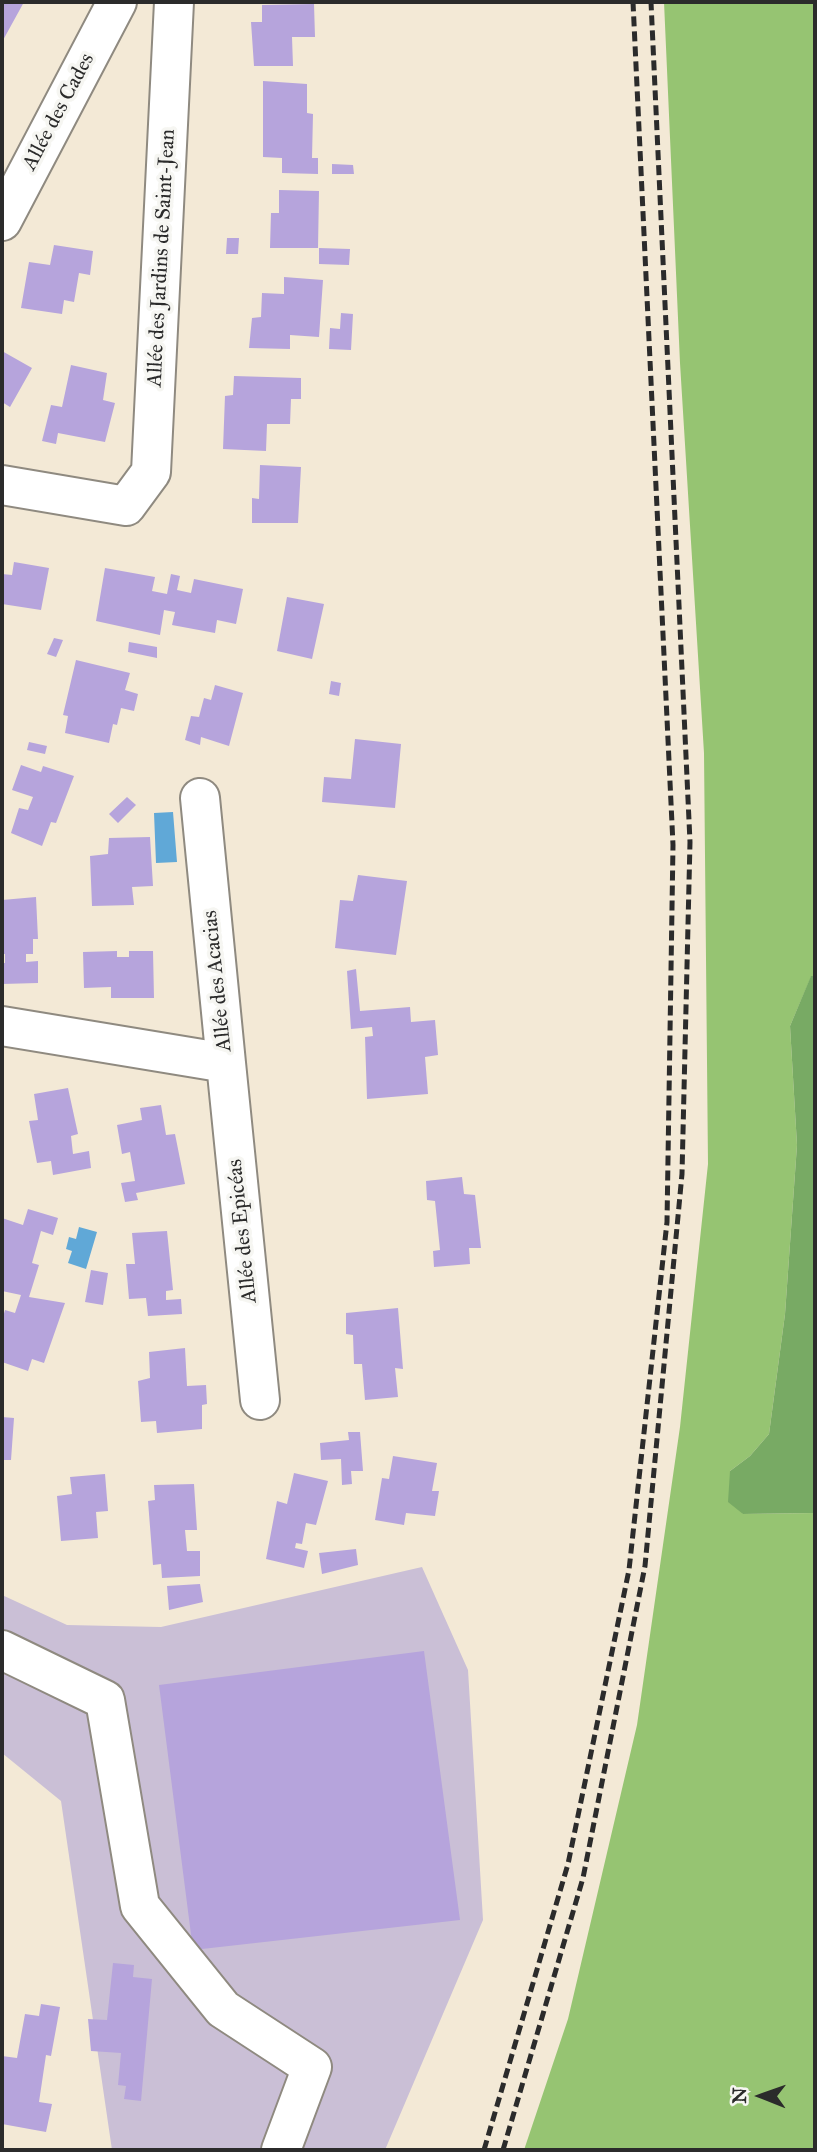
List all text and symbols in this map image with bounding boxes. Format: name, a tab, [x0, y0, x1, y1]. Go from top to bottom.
street label: Allée des Cades	[18, 49, 100, 175]
street label: Allée des Jardins de Saint-Jean	[143, 128, 181, 388]
street label: Allée des Acacias	[198, 909, 238, 1053]
street label: Allée des Epicéas	[223, 1158, 263, 1304]
north arrow	[726, 2061, 796, 2131]
text: N	[728, 2087, 751, 2104]

